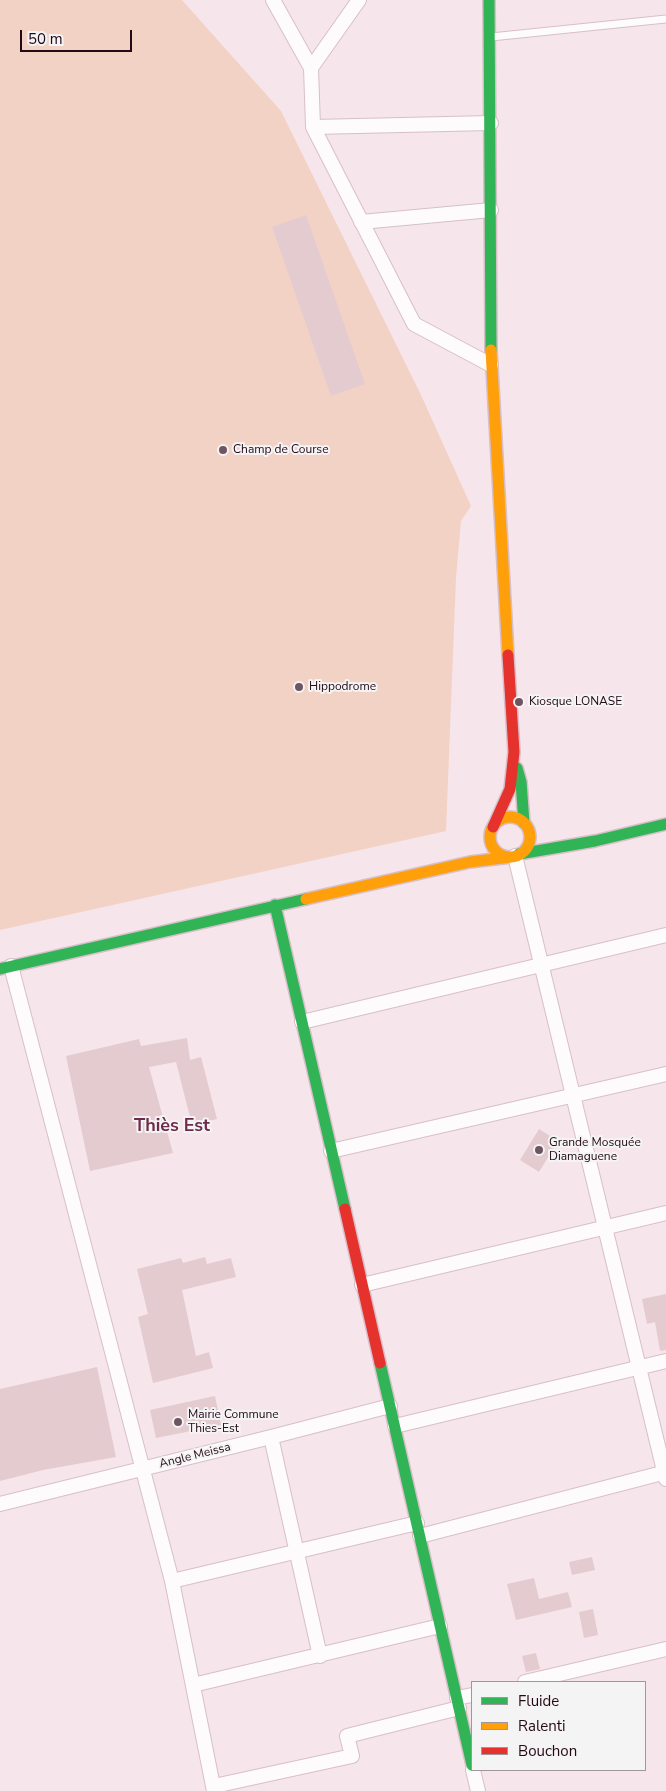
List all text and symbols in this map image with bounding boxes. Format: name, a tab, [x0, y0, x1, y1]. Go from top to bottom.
scale bar	[22, 20, 135, 52]
text: 50 m	[28, 29, 63, 49]
place label: Champ de Course	[233, 443, 329, 457]
marker: Champ de Course	[217, 444, 229, 456]
place label: Hippodrome	[309, 680, 376, 694]
marker: Hippodrome	[293, 681, 305, 693]
place label: Kiosque LONASE	[529, 695, 622, 709]
marker: Kiosque LONASE	[513, 696, 525, 708]
district label: Thiès Est	[134, 1116, 210, 1138]
place label: Grande Mosquée Diamaguene	[549, 1136, 641, 1164]
marker: Grande Mosquée Diamaguene	[533, 1144, 545, 1156]
place label: Mairie Commune Thies-Est	[188, 1408, 279, 1436]
marker: Mairie Commune Thies-Est	[172, 1416, 184, 1428]
street label: Angle Meissa	[158, 1440, 232, 1472]
legend	[471, 1681, 646, 1771]
text: Fluide	[518, 1691, 559, 1711]
text: Ralenti	[518, 1716, 566, 1736]
text: Bouchon	[518, 1741, 577, 1761]

